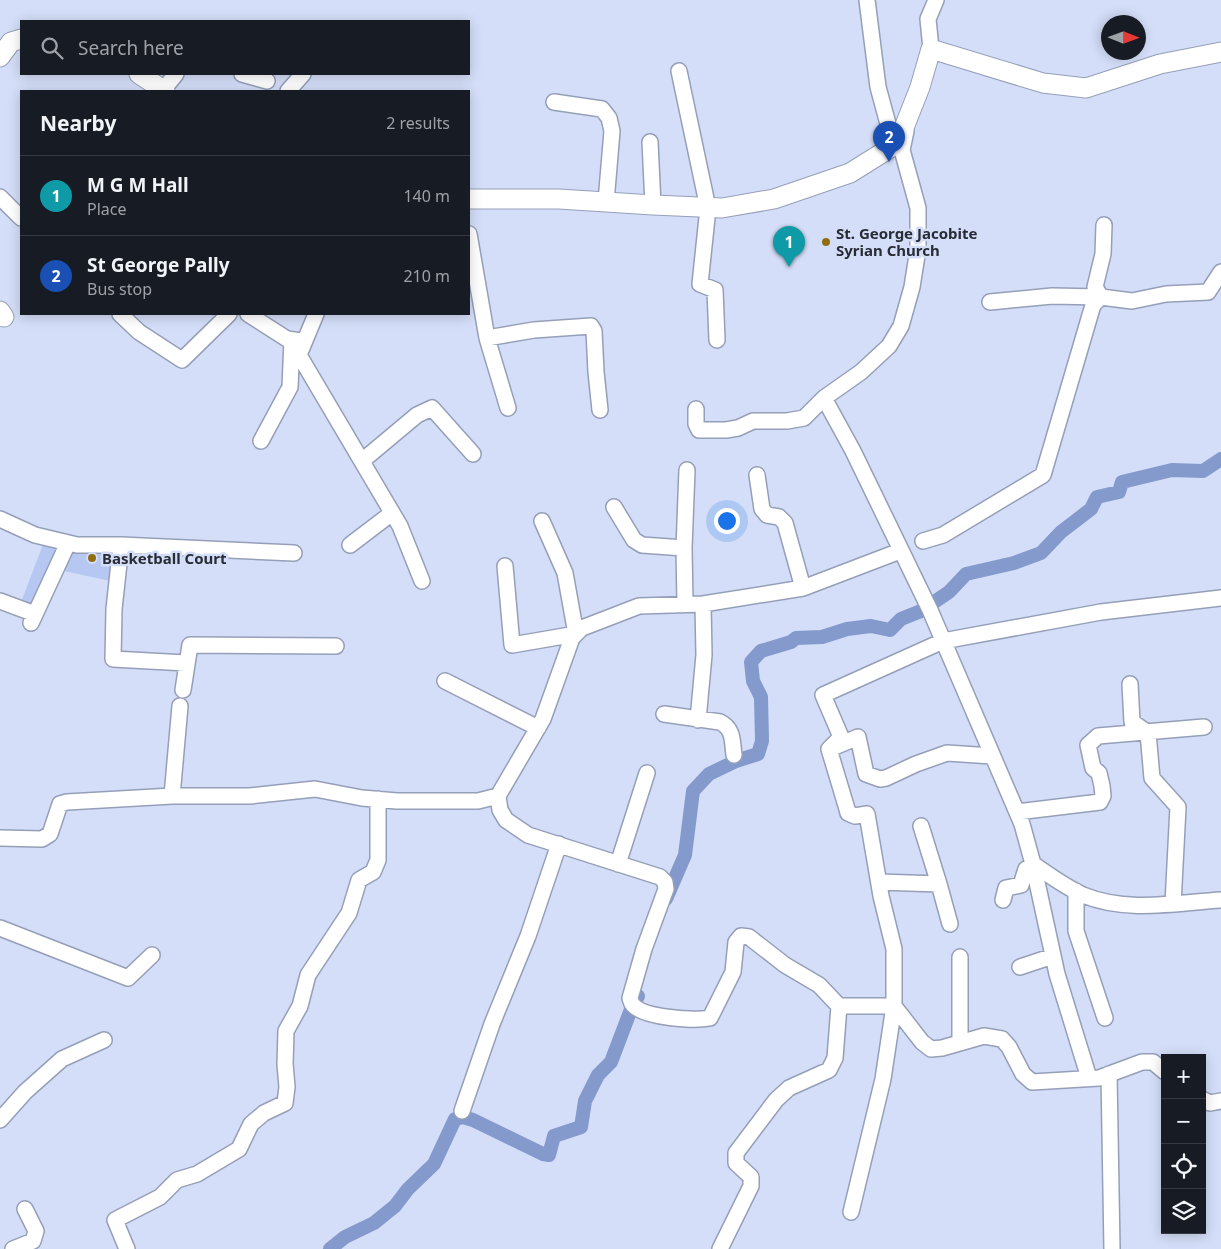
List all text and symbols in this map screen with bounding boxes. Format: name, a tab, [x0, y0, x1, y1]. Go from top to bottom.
north arrow	[1101, 15, 1146, 60]
search box	[20, 20, 470, 75]
icon: search	[38, 34, 66, 62]
text: Search here	[78, 35, 184, 61]
text: Nearby	[40, 109, 116, 137]
text: 2 results	[386, 112, 450, 134]
pin: 2	[873, 121, 905, 162]
text: M G M Hall	[87, 172, 189, 198]
text: 1	[51, 185, 61, 207]
text: 140 m	[403, 185, 450, 207]
text: Place	[87, 198, 127, 220]
place label: St. George Jacobite Syrian Church	[836, 223, 978, 260]
pin: 1	[773, 226, 805, 267]
marker: St. George Jacobite Syrian Church	[820, 236, 832, 248]
text: St George Pally	[87, 252, 230, 278]
text: 2	[51, 265, 61, 287]
text: 210 m	[403, 265, 450, 287]
text: Bus stop	[87, 278, 152, 300]
your location	[714, 508, 740, 534]
place label: Basketball Court	[102, 548, 227, 568]
marker: Basketball Court	[86, 552, 98, 564]
map controls	[1161, 1054, 1206, 1234]
button: +	[1161, 1054, 1206, 1099]
button: −	[1161, 1099, 1206, 1144]
button: locate	[1161, 1144, 1206, 1189]
button: layers	[1161, 1189, 1206, 1234]

